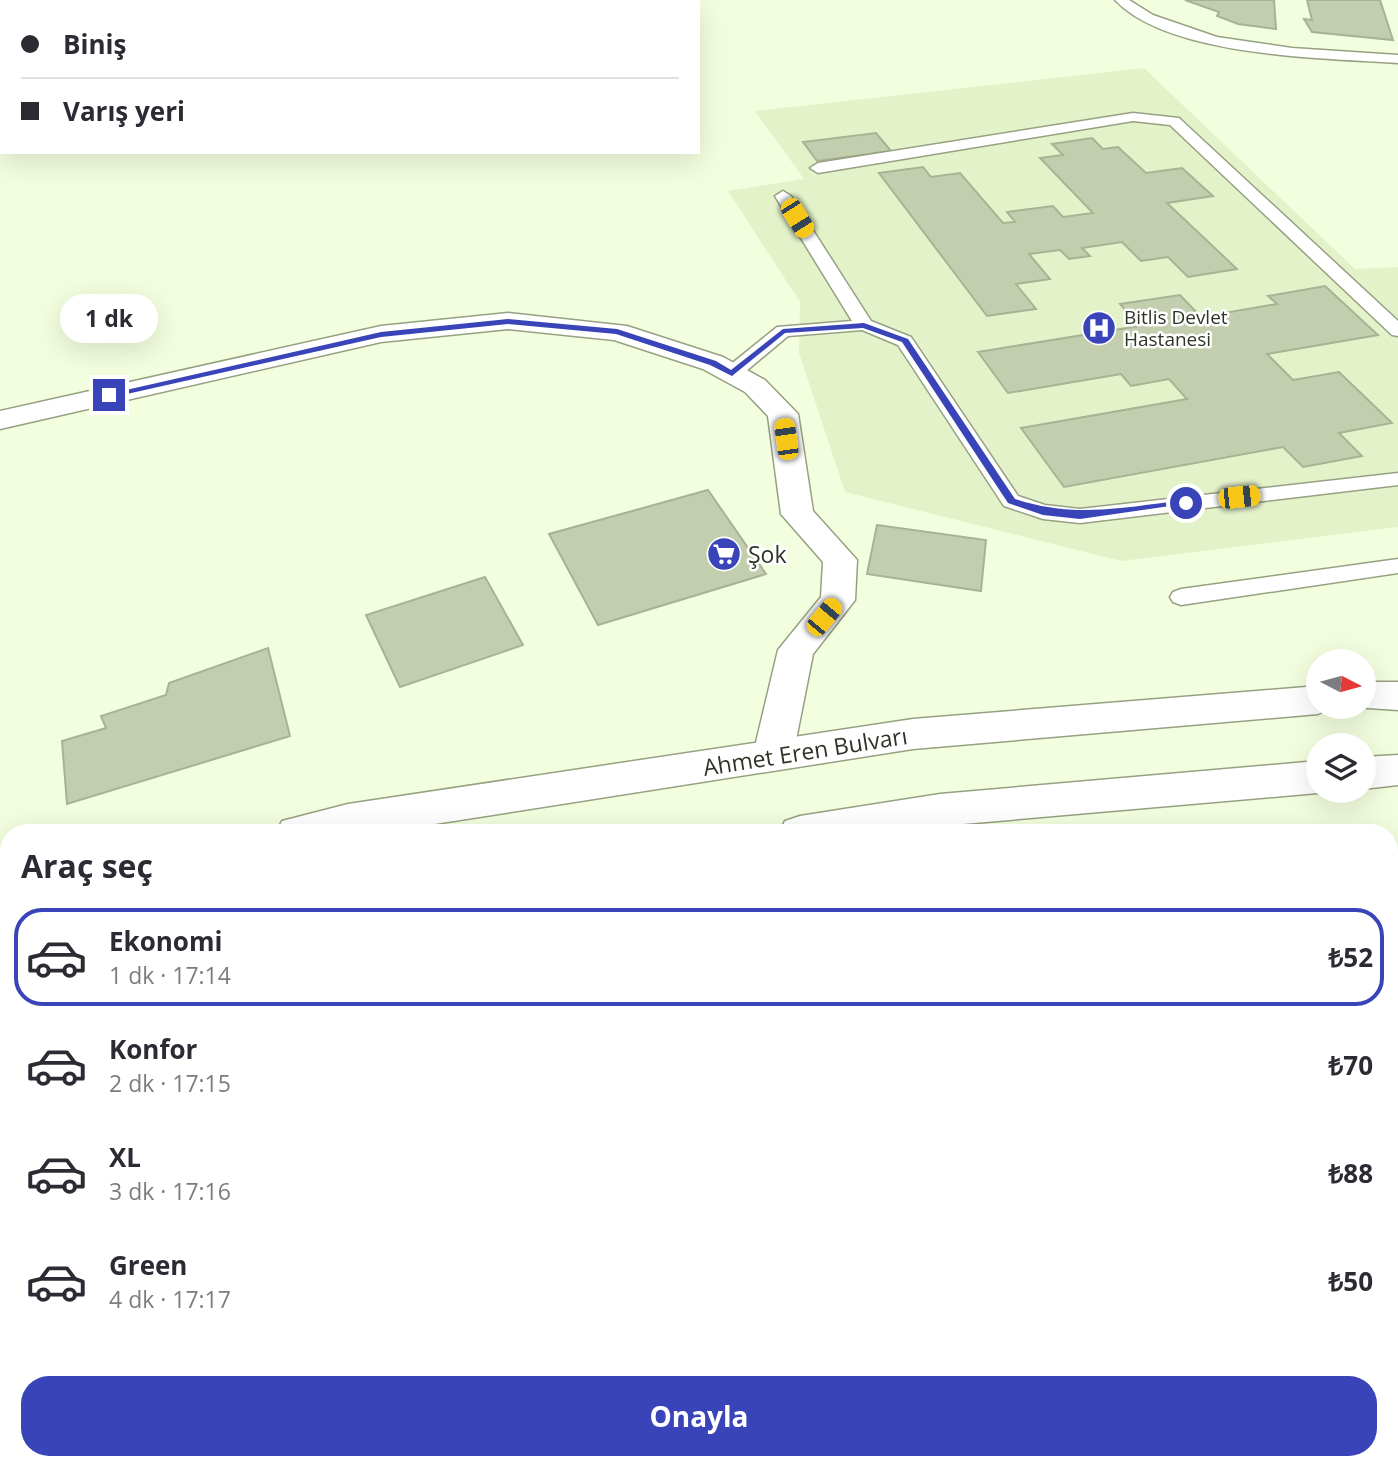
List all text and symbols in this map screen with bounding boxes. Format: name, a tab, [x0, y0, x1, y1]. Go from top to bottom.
text: Biniş	[63, 26, 126, 62]
text: Varış yeri	[63, 93, 185, 129]
car	[777, 195, 818, 241]
callout: 1 dk	[60, 294, 158, 342]
text: 1 dk	[85, 302, 133, 334]
place label: Bitlis Devlet Hastanesi	[1124, 304, 1228, 352]
hospital icon: Bitlis Devlet Hastanesi	[1080, 309, 1118, 347]
route end	[93, 379, 125, 411]
car	[773, 417, 800, 461]
car	[1218, 484, 1261, 510]
route start	[1170, 487, 1202, 519]
supermarket icon: Şok	[705, 535, 743, 573]
place label: Şok	[748, 538, 787, 570]
car	[803, 594, 846, 640]
north arrow	[1306, 649, 1376, 719]
map controls	[1306, 649, 1376, 803]
street label: Ahmet Eren Bulvarı	[701, 719, 909, 783]
button: layers	[1306, 733, 1376, 803]
text: Araç seç	[21, 844, 153, 887]
text: Ekonomi	[109, 923, 222, 959]
icon: car	[25, 926, 88, 989]
text: ₺52	[1328, 939, 1373, 975]
text: 1 dk · 17:14	[109, 959, 231, 991]
text: Konfor	[109, 1031, 197, 1067]
icon: car	[25, 1034, 88, 1097]
text: ₺70	[1328, 1047, 1373, 1083]
text: 2 dk · 17:15	[109, 1067, 231, 1099]
text: XL	[109, 1139, 141, 1175]
icon: car	[25, 1142, 88, 1205]
text: ₺88	[1328, 1155, 1373, 1191]
text: 3 dk · 17:16	[109, 1175, 231, 1207]
text: Green	[109, 1247, 187, 1283]
icon: car	[25, 1250, 88, 1313]
text: ₺50	[1328, 1263, 1373, 1299]
text: 4 dk · 17:17	[109, 1283, 231, 1315]
button: Onayla	[21, 1376, 1377, 1456]

